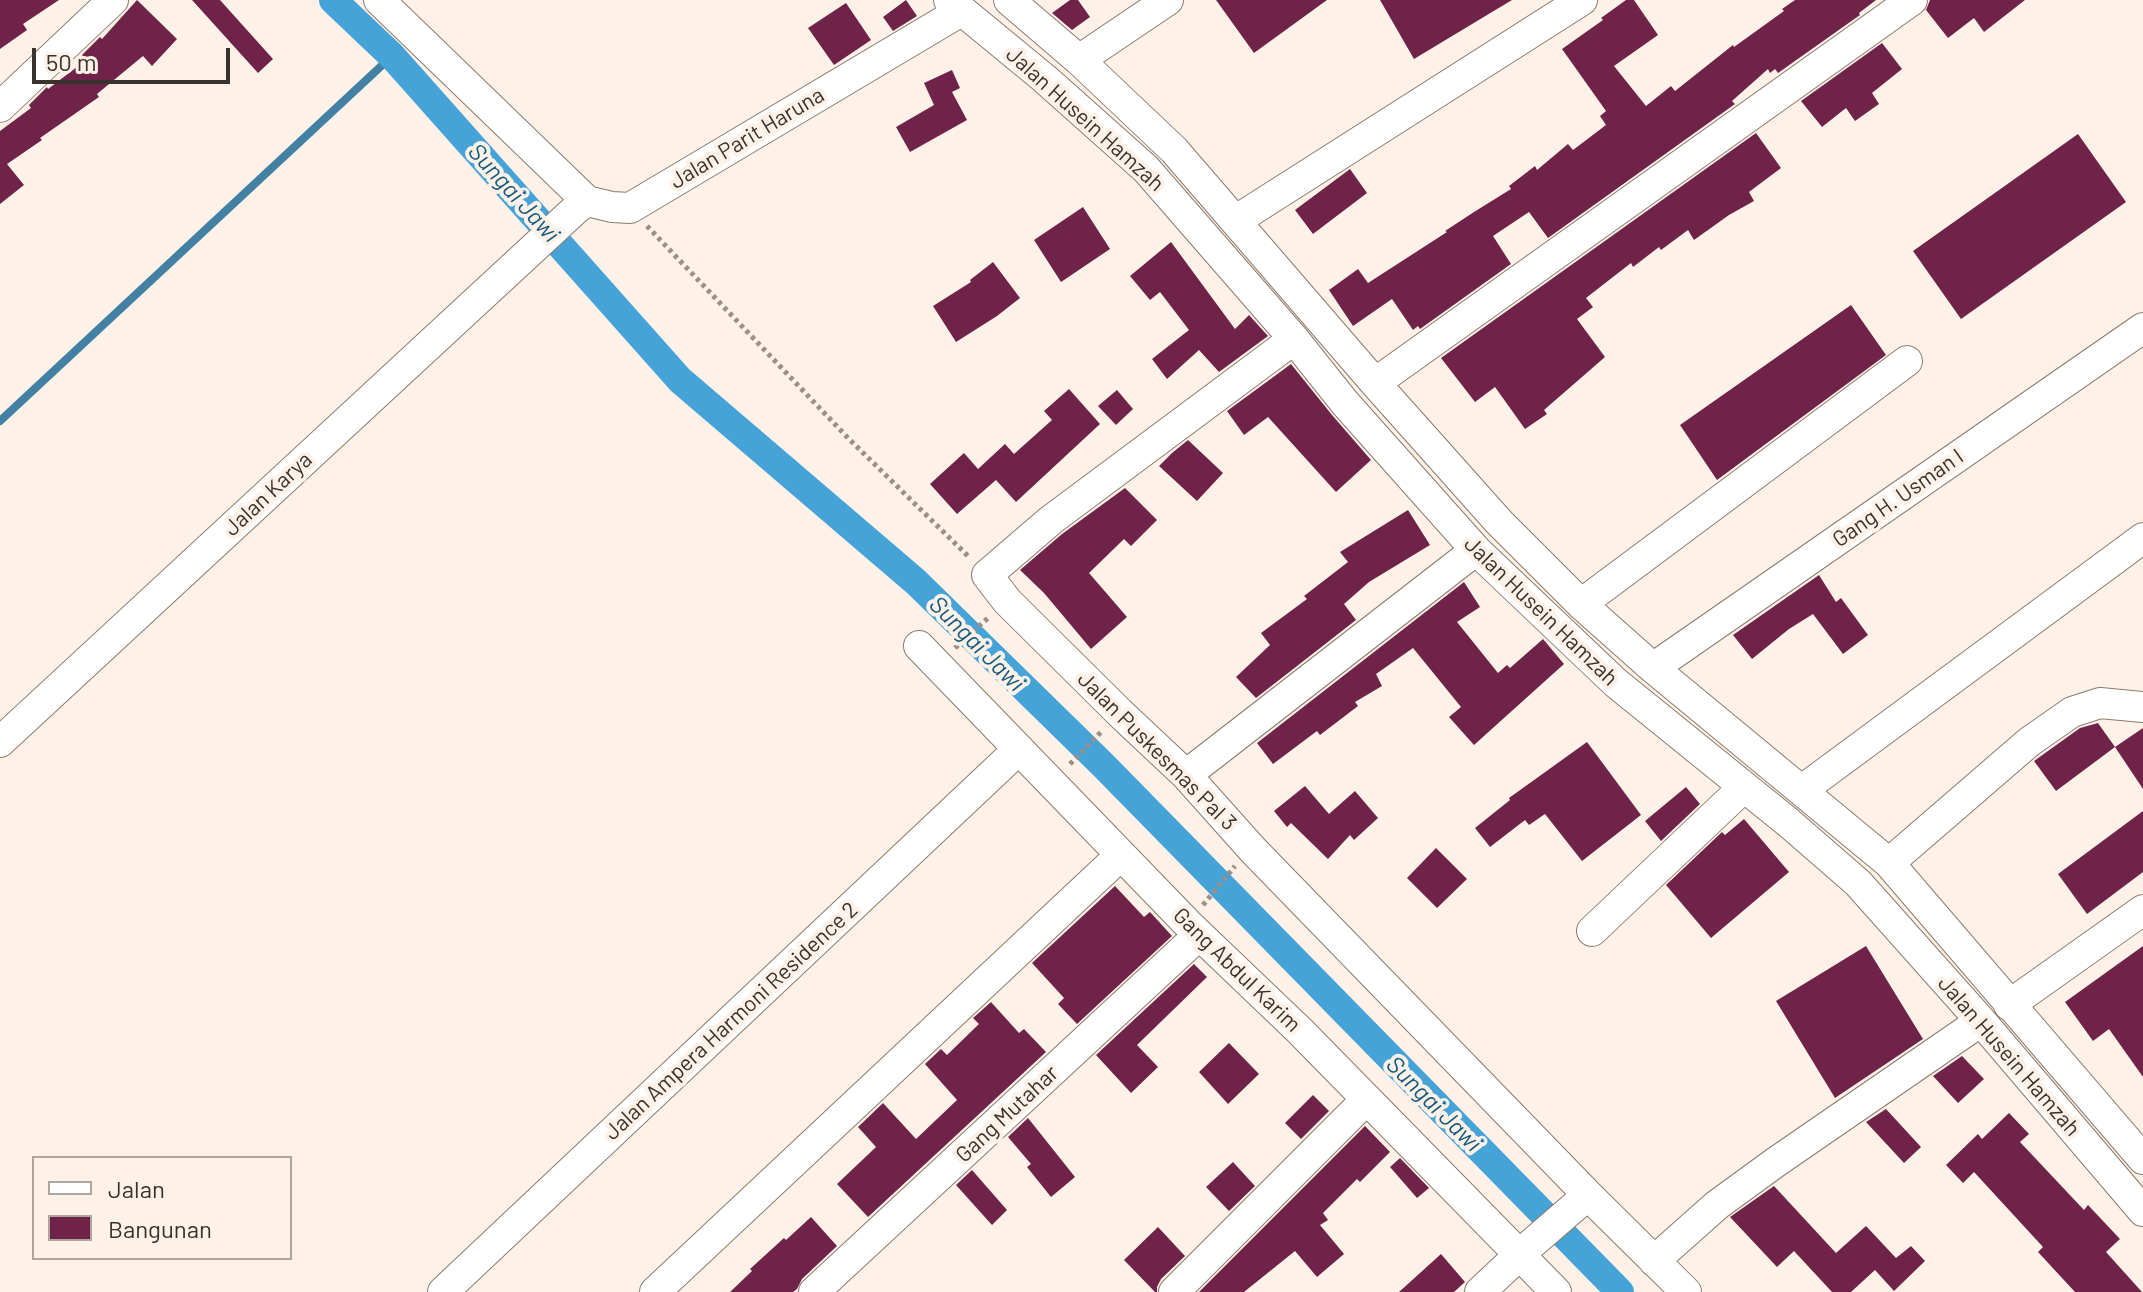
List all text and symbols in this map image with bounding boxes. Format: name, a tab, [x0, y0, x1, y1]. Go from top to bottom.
scale bar	[36, 32, 234, 82]
street label: Jalan Husein Hamzah	[1001, 41, 1169, 197]
text: 50 m	[46, 47, 97, 76]
street label: Jalan Parit Haruna	[665, 82, 829, 194]
water label: Sungai Jawi	[462, 138, 566, 248]
street label: Gang H. Usman I	[1827, 443, 1969, 553]
street label: Jalan Karya	[218, 447, 318, 541]
street label: Jalan Husein Hamzah	[1459, 531, 1623, 691]
water label: Sungai Jawi	[923, 590, 1031, 698]
street label: Jalan Puskesmas Pal 3	[1072, 666, 1242, 836]
street label: Jalan Ampera Harmoni Residence 2	[599, 897, 863, 1145]
street label: Gang Abdul Karim	[1168, 902, 1306, 1038]
street label: Jalan Husein Hamzah	[1932, 971, 2086, 1141]
water label: Sungai Jawi	[1380, 1050, 1488, 1158]
street label: Gang Mutahar	[950, 1060, 1064, 1168]
legend	[32, 1156, 292, 1260]
text: Jalan	[108, 1174, 165, 1203]
text: Bangunan	[108, 1214, 212, 1243]

